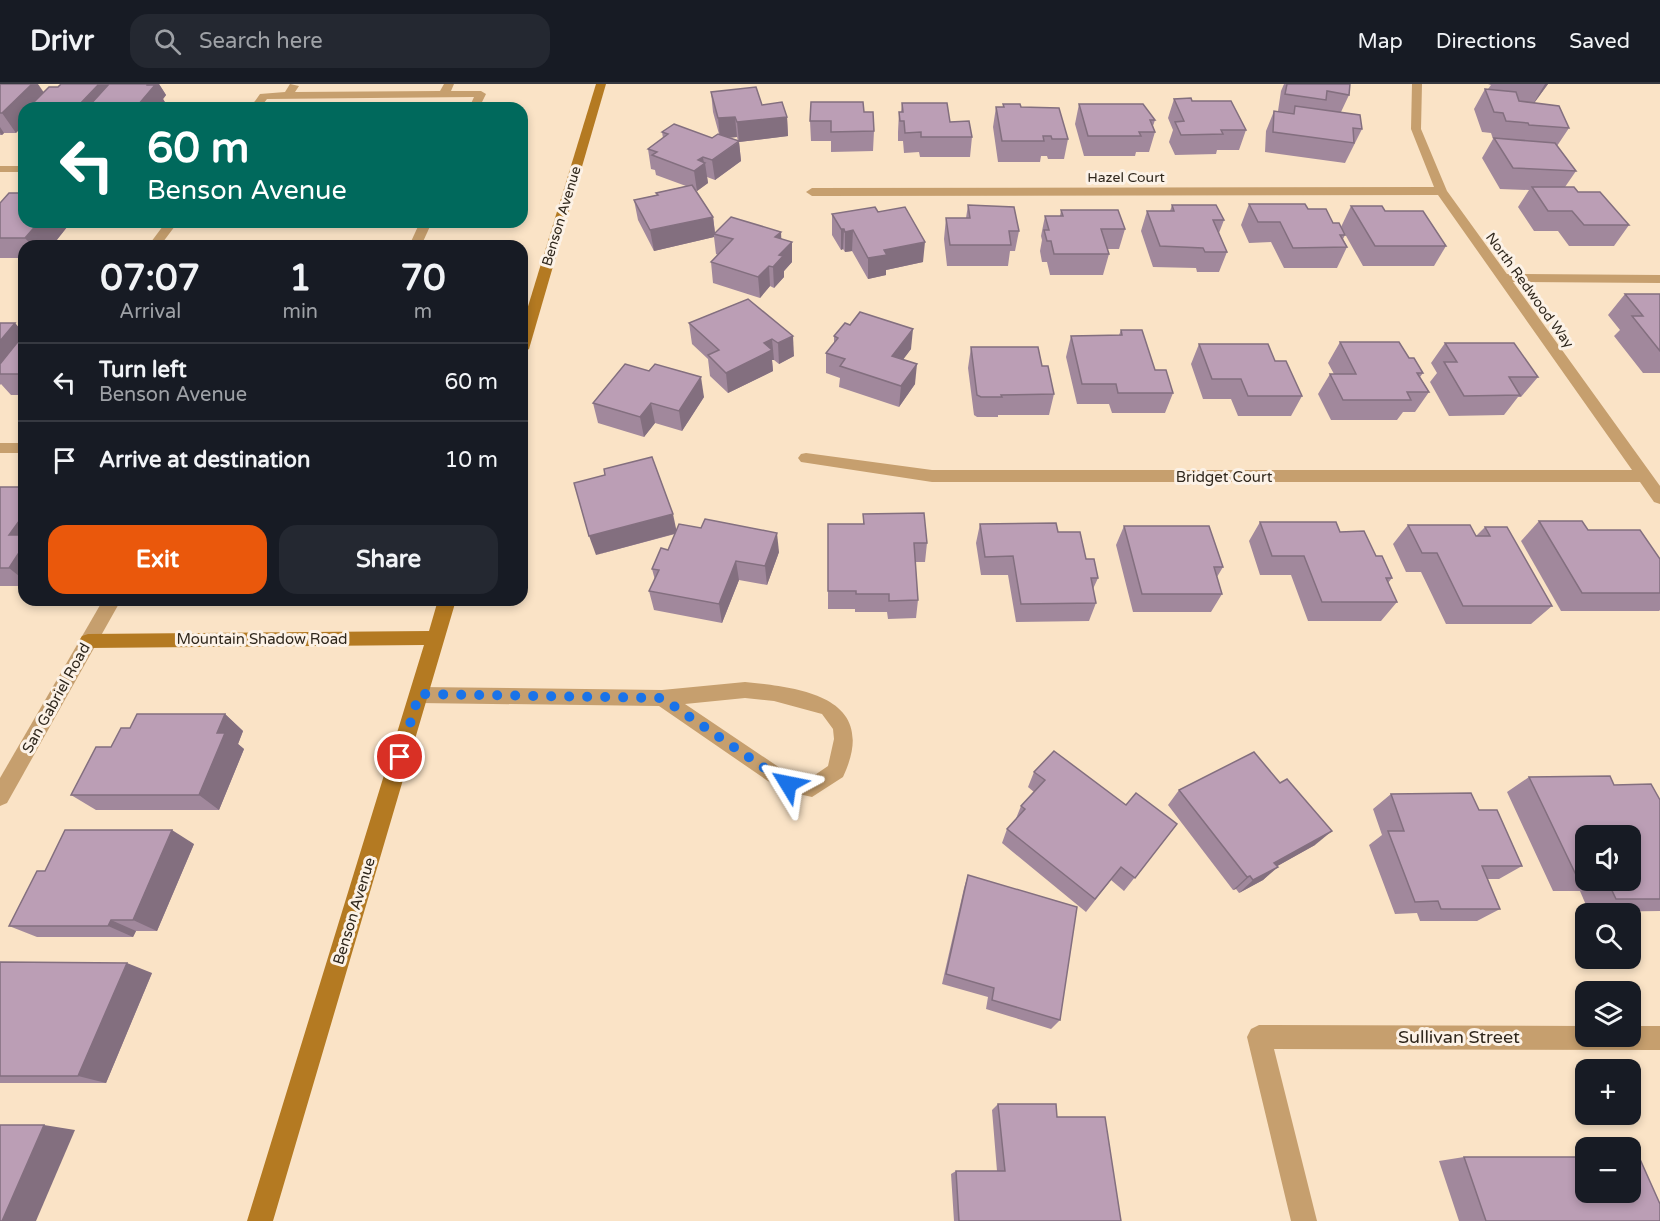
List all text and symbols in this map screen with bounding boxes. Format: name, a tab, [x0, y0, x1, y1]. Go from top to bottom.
search box	[130, 14, 550, 68]
text: Drivr	[30, 24, 94, 58]
icon: search	[151, 25, 184, 58]
text: Search here	[199, 28, 323, 54]
text: Map	[1357, 29, 1403, 54]
text: Directions	[1436, 29, 1536, 54]
text: Saved	[1569, 29, 1630, 54]
text: 60 m	[147, 123, 249, 174]
icon: left	[48, 126, 126, 204]
street label: Benson Avenue	[538, 164, 585, 268]
street label: Hazel Court	[1087, 169, 1166, 186]
text: Benson Avenue	[147, 174, 347, 207]
street label: North Redwood Way	[1482, 229, 1577, 352]
text: 07:07	[100, 257, 200, 300]
text: 1	[289, 257, 312, 300]
text: 70	[400, 257, 446, 300]
text: Arrival	[119, 300, 181, 324]
text: min	[283, 300, 318, 324]
text: m	[414, 300, 432, 324]
text: Turn left	[99, 357, 187, 383]
icon: left	[48, 366, 81, 399]
text: 60 m	[444, 369, 498, 395]
text: Benson Avenue	[99, 383, 247, 407]
icon: arrive	[48, 444, 81, 477]
text: Arrive at destination	[99, 447, 310, 473]
text: 10 m	[444, 447, 498, 473]
street label: Bridget Court	[1176, 468, 1273, 486]
button: Exit	[48, 525, 267, 594]
button: Share	[279, 525, 498, 594]
street label: Mountain Shadow Road	[176, 630, 348, 648]
street label: San Gabriel Road	[18, 640, 94, 756]
pin	[374, 731, 425, 782]
icon: arrive	[383, 740, 416, 773]
position arrow	[756, 752, 820, 816]
map controls	[1575, 825, 1641, 1203]
button: sound	[1575, 825, 1641, 891]
street label: Benson Avenue	[329, 855, 379, 967]
button: search	[1575, 903, 1641, 969]
button: layers	[1575, 981, 1641, 1047]
street label: Sullivan Street	[1398, 1026, 1520, 1048]
button: +	[1575, 1059, 1641, 1125]
button: −	[1575, 1137, 1641, 1203]

